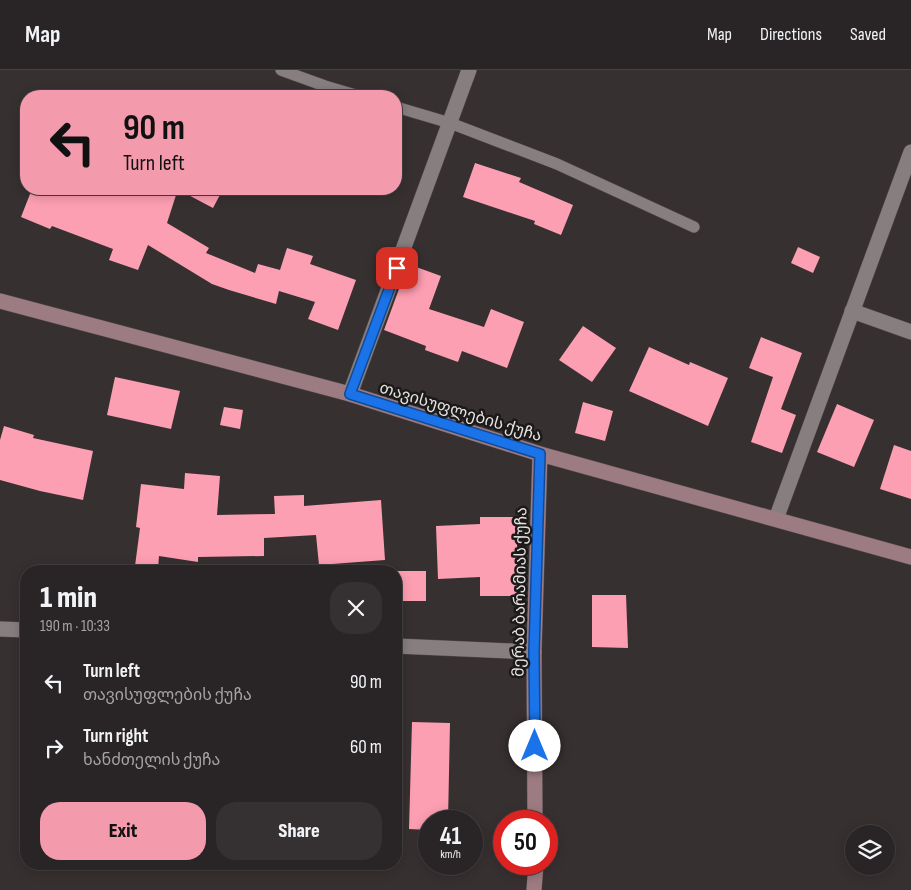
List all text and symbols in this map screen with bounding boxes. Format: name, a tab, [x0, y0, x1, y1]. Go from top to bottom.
text: Map	[25, 20, 60, 49]
text: Map	[707, 24, 732, 45]
text: Directions	[760, 24, 822, 45]
text: Saved	[850, 24, 886, 45]
text: 90 m	[123, 107, 185, 150]
icon: left	[40, 110, 105, 175]
text: Turn left	[123, 150, 185, 177]
pin	[376, 247, 418, 289]
icon: arrive	[383, 254, 411, 282]
street label: თავისუფლების ქუჩა	[377, 379, 544, 446]
street label: მერაბ ბარამიას ქუჩა	[510, 507, 531, 677]
text: 1 min	[40, 580, 97, 616]
button: close	[330, 582, 382, 634]
text: 190 m · 10:33	[40, 617, 110, 636]
text: Turn left	[83, 660, 140, 683]
icon: left	[40, 669, 68, 697]
text: 90 m	[350, 671, 382, 694]
text: თავისუფლების ქუჩა	[83, 686, 252, 705]
position arrow	[508, 719, 560, 771]
text: Turn right	[83, 725, 148, 748]
icon: right	[40, 734, 68, 762]
text: 60 m	[350, 736, 382, 759]
text: ხანძთელის ქუჩა	[83, 751, 220, 770]
button: Exit	[40, 802, 206, 860]
button: Share	[216, 802, 382, 860]
speed limit sign: 50	[493, 810, 558, 875]
text: 41	[440, 821, 461, 852]
map controls	[845, 825, 895, 875]
button: layers	[845, 825, 895, 875]
text: km/h	[440, 847, 461, 862]

